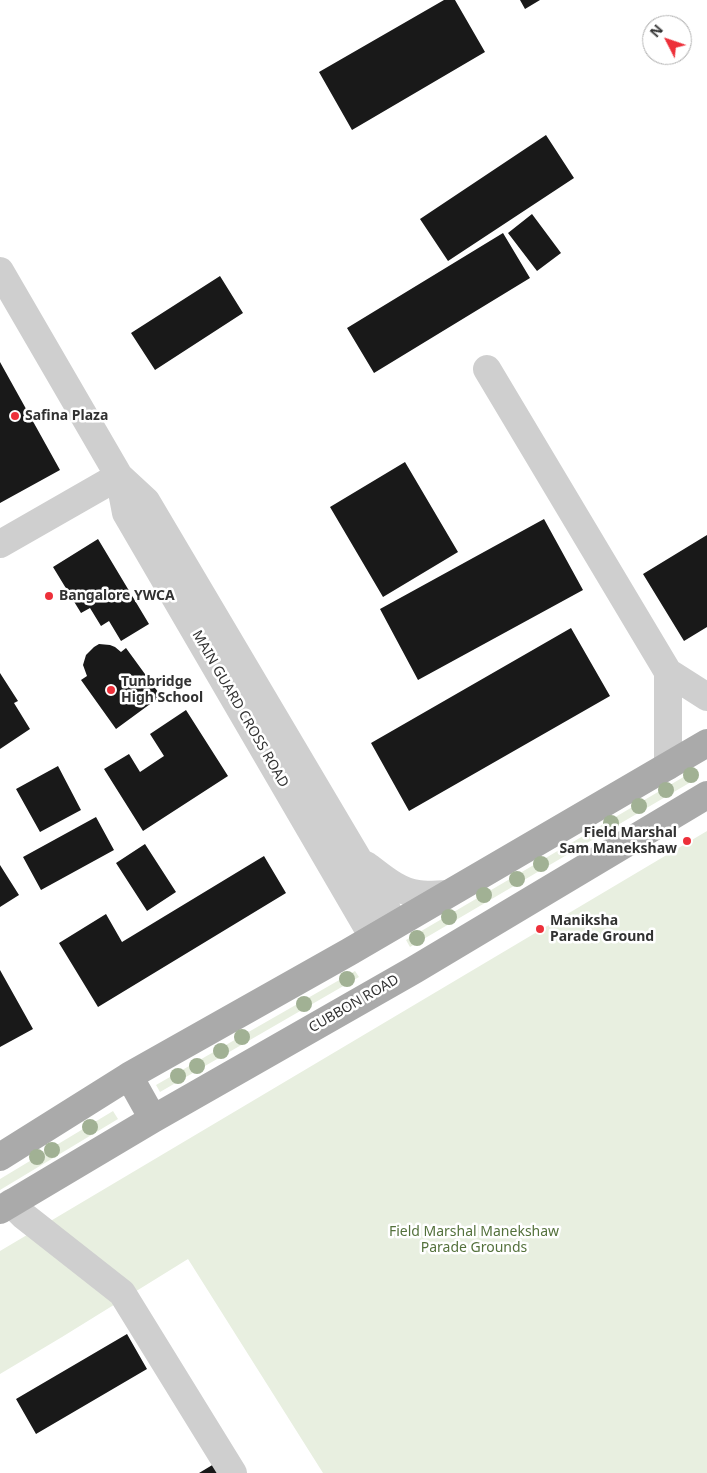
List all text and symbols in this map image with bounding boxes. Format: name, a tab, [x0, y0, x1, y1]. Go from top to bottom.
north arrow	[642, 15, 692, 65]
text: N	[645, 20, 667, 41]
place label: Safina Plaza	[25, 408, 108, 424]
marker: Safina Plaza	[9, 410, 21, 422]
place label: Bangalore YWCA	[59, 588, 175, 604]
marker: Bangalore YWCA	[43, 590, 55, 602]
street label: MAIN GUARD CROSS ROAD	[188, 628, 292, 790]
place label: Tunbridge High School	[121, 674, 203, 706]
marker: Tunbridge High School	[105, 684, 117, 696]
place label: Field Marshal Sam Manekshaw	[559, 825, 677, 858]
marker: Field Marshal Sam Manekshaw	[681, 835, 693, 847]
place label: Maniksha Parade Ground	[550, 913, 654, 946]
marker: Maniksha Parade Ground	[534, 923, 546, 935]
street label: CUBBON ROAD	[306, 971, 402, 1037]
park label: Field Marshal Manekshaw Parade Grounds	[389, 1224, 559, 1256]

